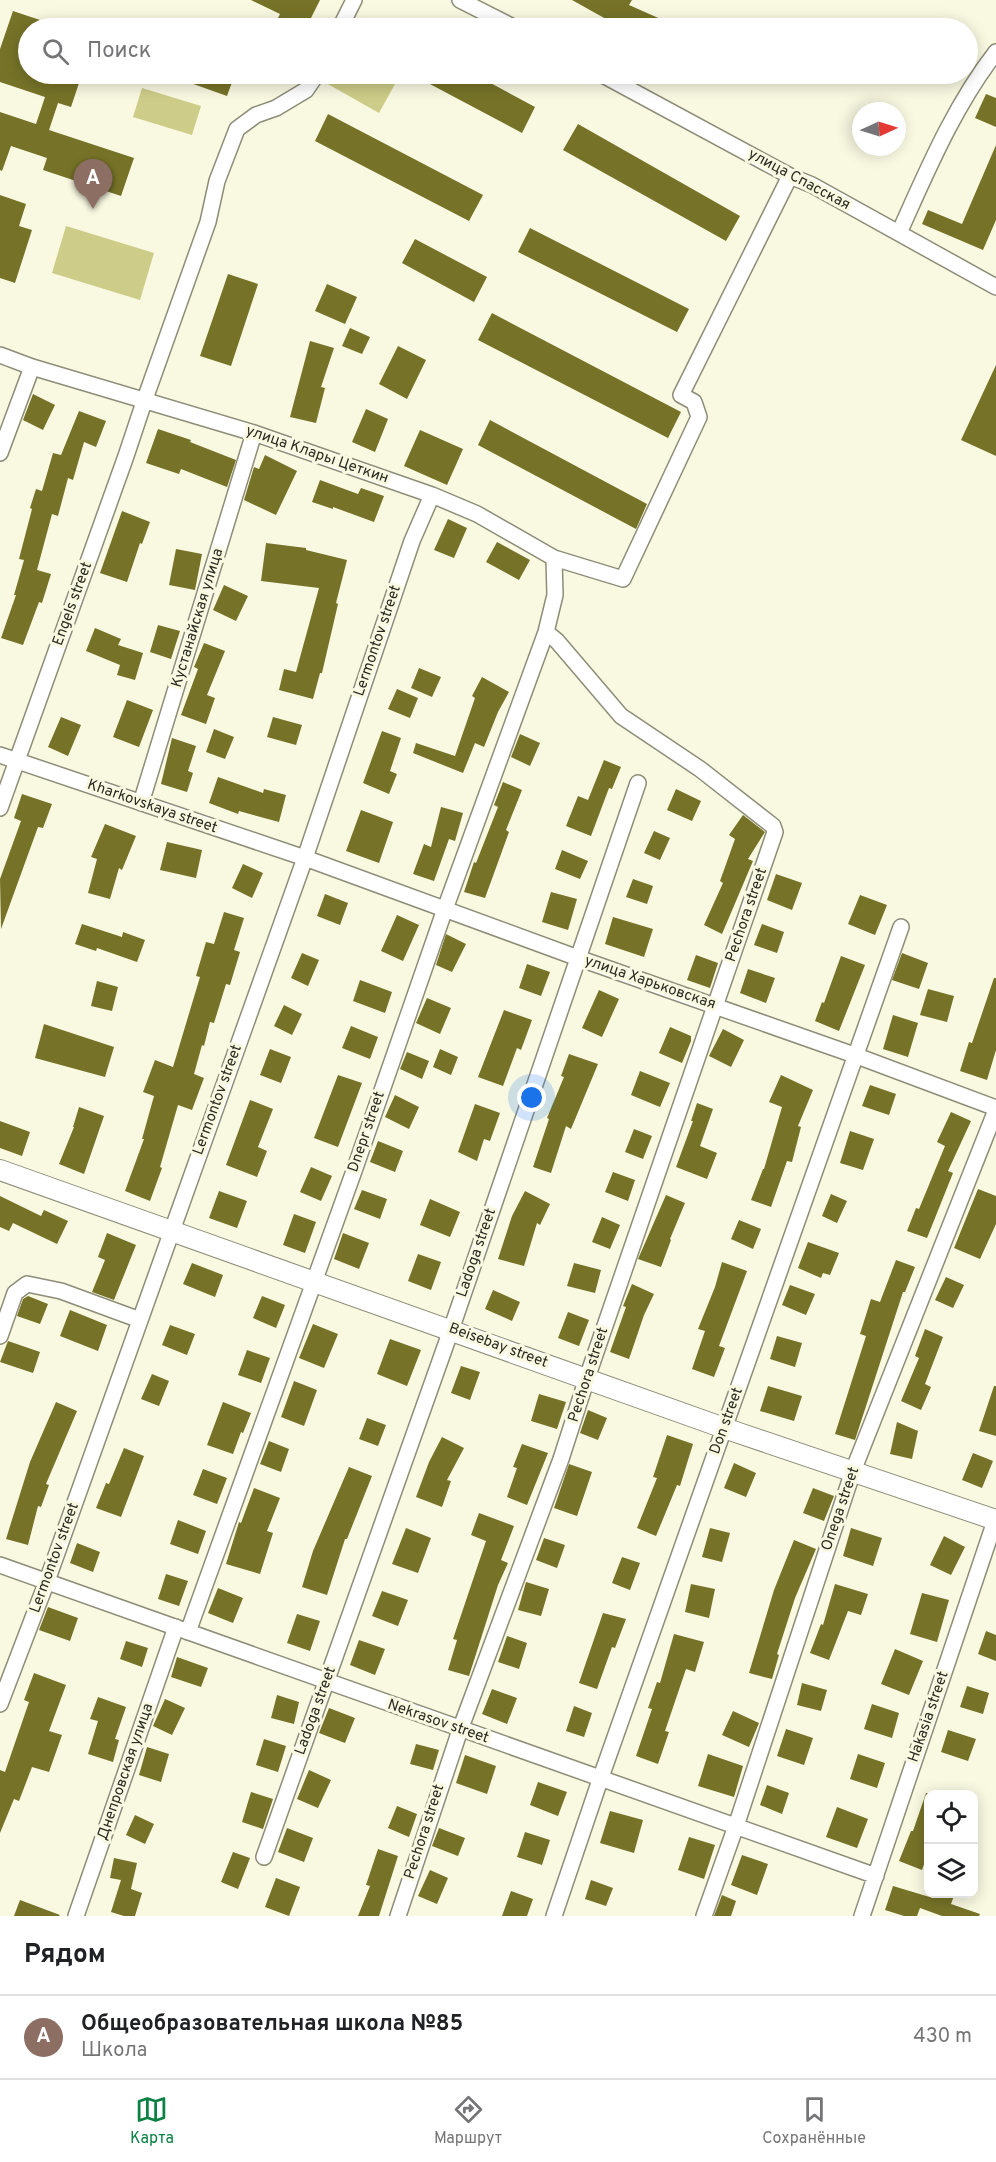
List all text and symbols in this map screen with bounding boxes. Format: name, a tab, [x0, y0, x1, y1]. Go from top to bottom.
search box	[18, 18, 978, 84]
icon: search	[39, 35, 72, 68]
text: Поиск	[87, 38, 151, 65]
north arrow	[852, 102, 906, 156]
street label: улица Спасская	[745, 145, 853, 215]
pin: A	[74, 160, 112, 209]
street label: улица Клары Цеткин	[243, 422, 391, 488]
street label: Кустанайская улица	[168, 546, 228, 690]
street label: Engels street	[49, 559, 97, 649]
street label: Lermontov street	[350, 583, 406, 699]
street label: Kharkovskaya street	[84, 776, 220, 838]
street label: Pechora street	[722, 865, 772, 965]
street label: улица Харьковская	[582, 952, 718, 1014]
street label: Lermontov street	[189, 1042, 247, 1158]
your location	[517, 1083, 546, 1112]
street label: Dnepr street	[344, 1089, 390, 1175]
street label: Ladoga street	[453, 1206, 501, 1300]
street label: Beisebay street	[446, 1319, 550, 1373]
street label: Pechora street	[565, 1325, 613, 1425]
street label: Don street	[706, 1385, 748, 1457]
street label: Onega street	[818, 1465, 864, 1553]
street label: Lermontov street	[26, 1500, 84, 1616]
street label: Ladoga street	[291, 1664, 341, 1758]
street label: Hakasia street	[905, 1669, 953, 1765]
street label: Nekrasov street	[385, 1696, 491, 1748]
street label: Днепровская улица	[94, 1701, 158, 1843]
street label: Pechora street	[401, 1782, 449, 1882]
map controls	[924, 1790, 978, 1898]
button: locate	[924, 1790, 978, 1844]
button: layers	[924, 1844, 978, 1898]
text: Рядом	[24, 1939, 106, 1972]
text: Общеобразовательная школа №85	[81, 2011, 463, 2038]
text: A	[36, 2024, 51, 2050]
text: 430 m	[913, 2024, 972, 2050]
text: Школа	[81, 2038, 147, 2064]
tab: Карта	[130, 2093, 174, 2149]
tab: Маршрут	[434, 2093, 502, 2149]
tab: Сохранённые	[762, 2093, 866, 2149]

